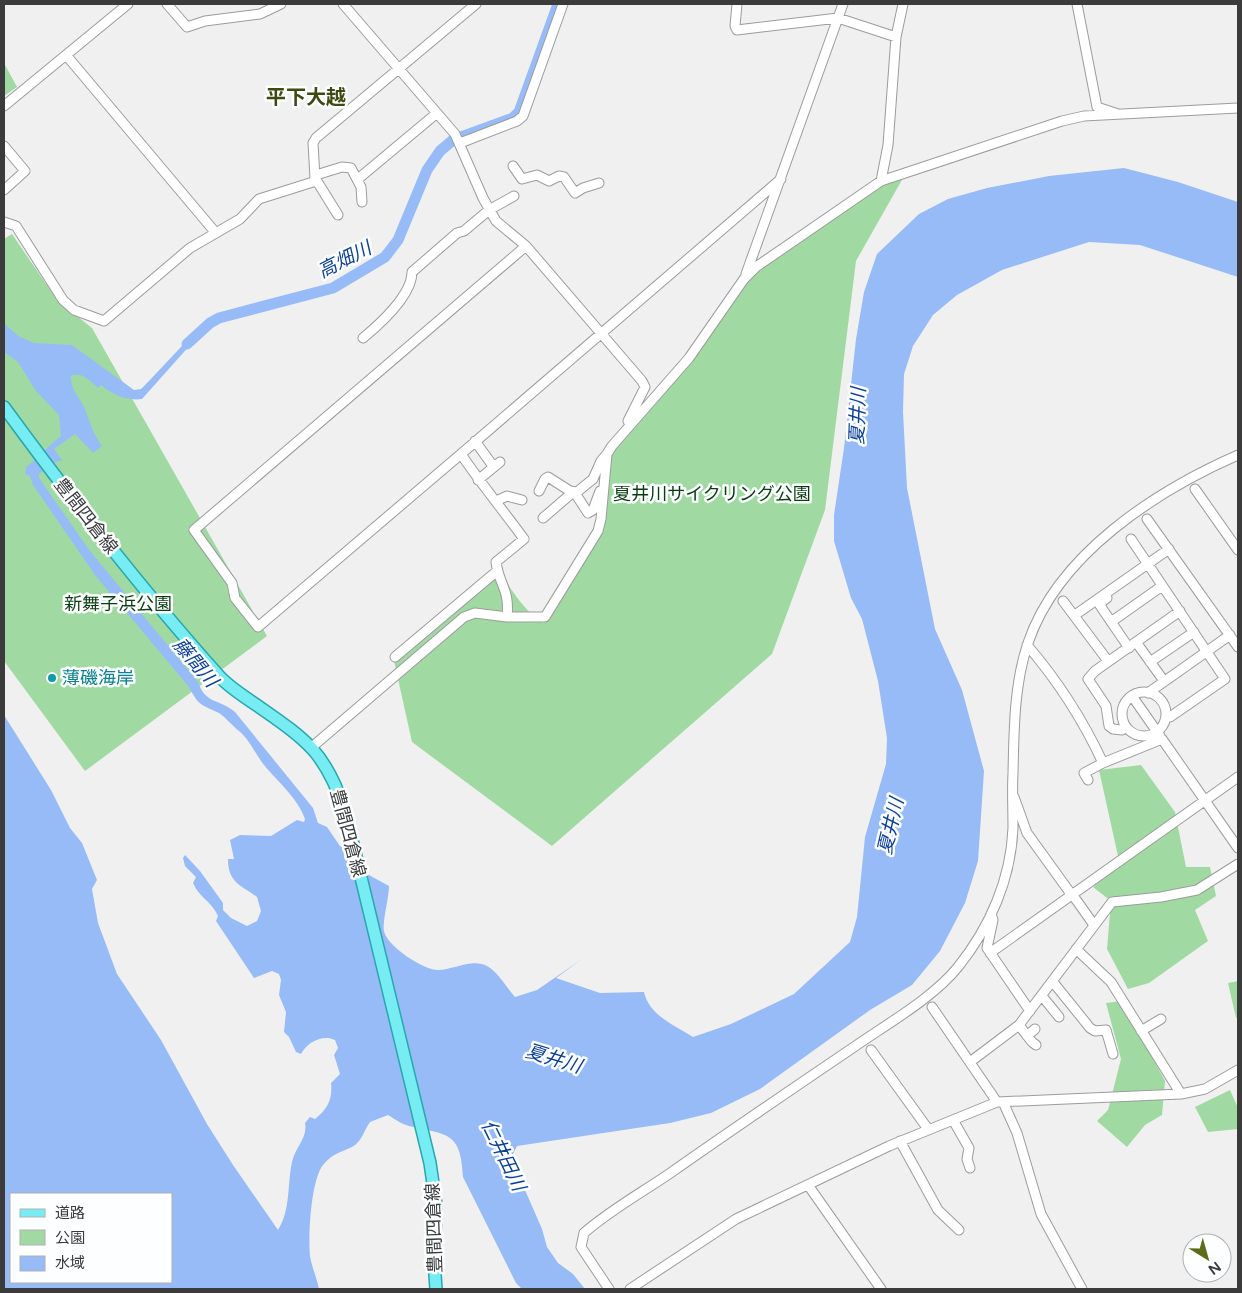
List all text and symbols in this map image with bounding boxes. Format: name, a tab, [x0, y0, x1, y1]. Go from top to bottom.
district label: 平下大越	[266, 86, 346, 110]
water label: 高畑川	[314, 236, 377, 283]
water label: 夏井川	[846, 385, 870, 445]
street label: 豊間四倉線	[50, 474, 122, 558]
park label: 夏井川サイクリング公園	[613, 483, 811, 505]
park label: 新舞子浜公園	[64, 593, 172, 615]
water label: 藤間川	[168, 634, 223, 693]
place label: 薄磯海岸	[62, 667, 134, 689]
marker: 薄磯海岸	[46, 672, 58, 684]
street label: 豊間四倉線	[326, 787, 370, 879]
water label: 夏井川	[874, 794, 909, 856]
water label: 夏井川	[523, 1040, 586, 1078]
water label: 仁井田川	[477, 1116, 531, 1196]
street label: 豊間四倉線	[421, 1183, 447, 1273]
legend	[10, 1193, 172, 1283]
text: 道路	[55, 1204, 85, 1222]
text: 公園	[55, 1229, 85, 1247]
north arrow	[1182, 1233, 1232, 1283]
text: 水域	[55, 1254, 85, 1272]
text: N	[1205, 1258, 1224, 1278]

